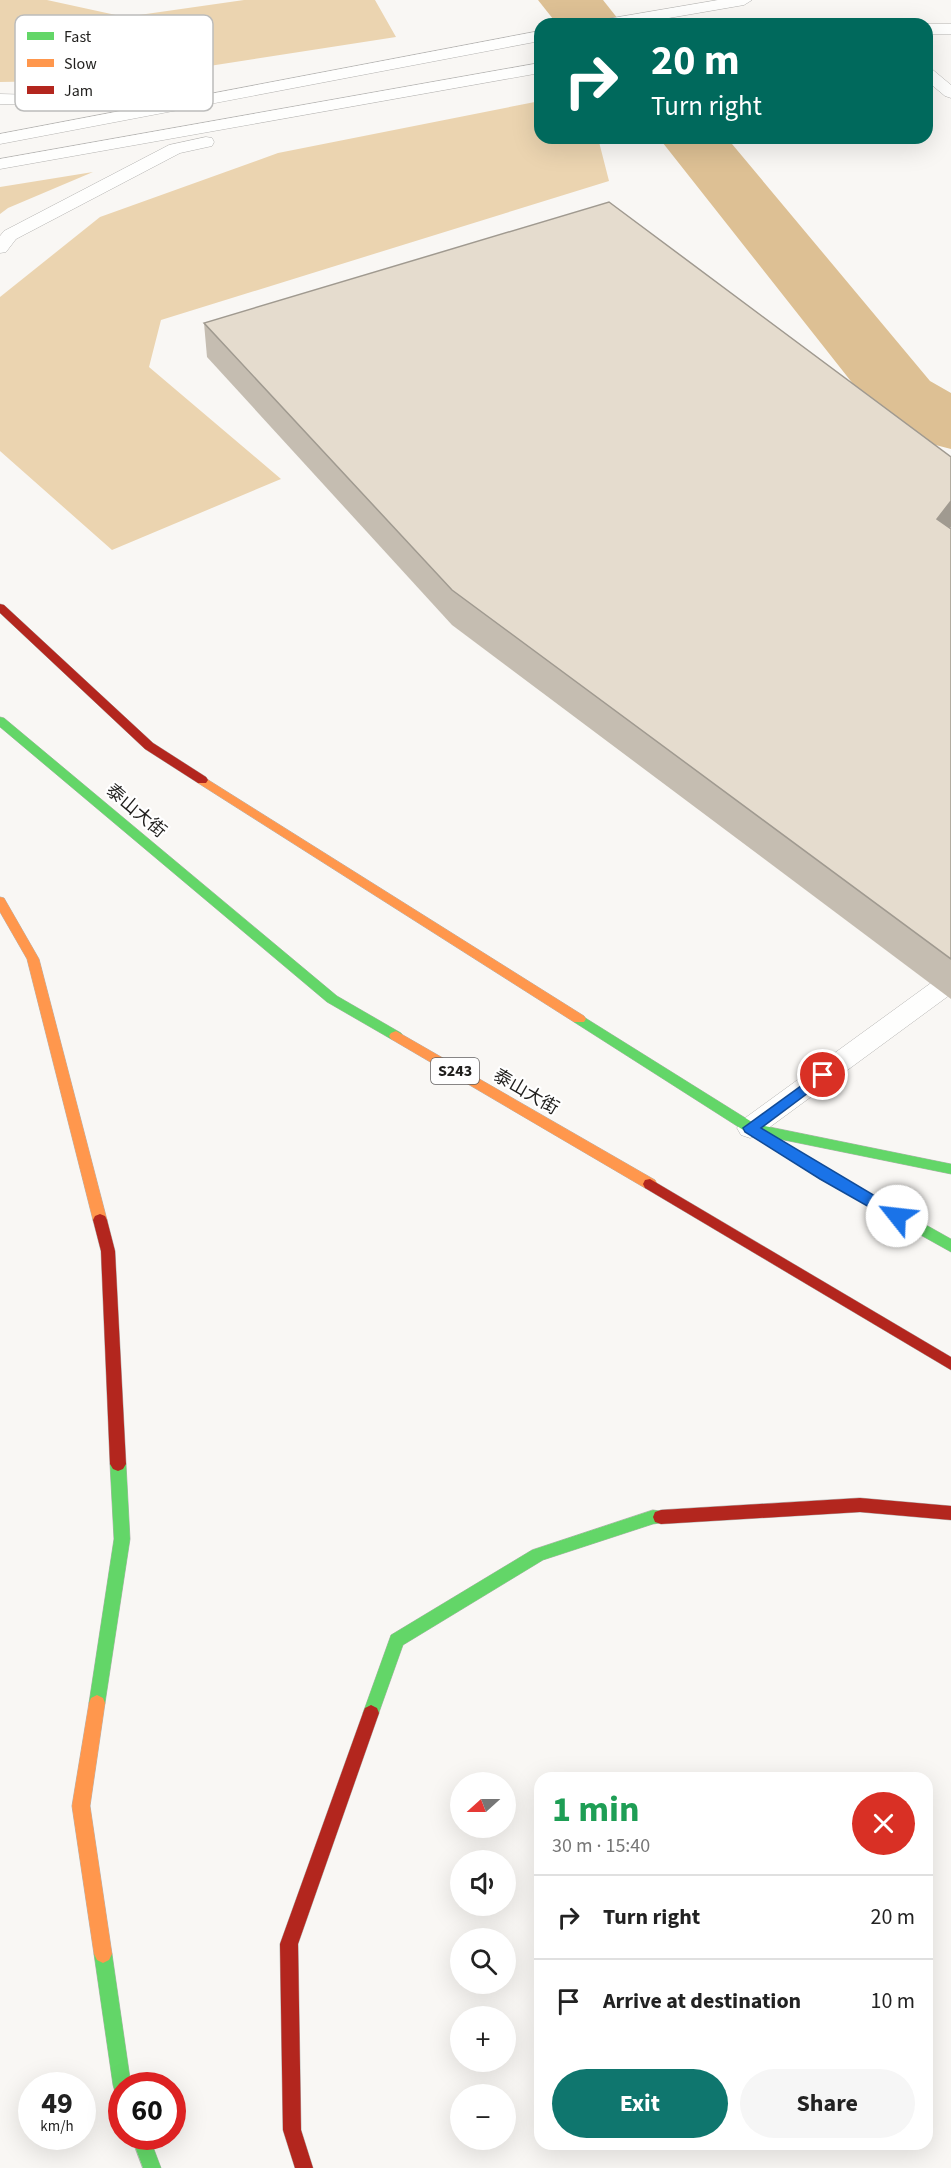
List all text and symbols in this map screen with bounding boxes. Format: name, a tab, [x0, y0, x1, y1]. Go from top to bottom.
legend	[15, 15, 213, 111]
text: Fast	[64, 26, 92, 48]
text: 20 m	[651, 31, 740, 91]
icon: right	[552, 42, 630, 120]
text: Slow	[64, 53, 97, 75]
text: Jam	[64, 80, 93, 102]
text: Turn right	[651, 87, 762, 126]
street label: 泰山大街	[100, 778, 172, 844]
pin	[797, 1049, 848, 1100]
road number: S243	[431, 1058, 479, 1084]
icon: arrive	[806, 1058, 839, 1091]
street label: 泰山大街	[489, 1063, 563, 1121]
position arrow	[865, 1184, 929, 1248]
north arrow	[450, 1772, 516, 1838]
map controls	[450, 1772, 516, 2150]
text: 1 min	[552, 1784, 640, 1835]
button: close	[852, 1792, 915, 1855]
text: 30 m · 15:40	[552, 1832, 650, 1860]
button: sound	[450, 1850, 516, 1916]
icon: right	[552, 1901, 585, 1934]
text: Turn right	[603, 1901, 700, 1933]
text: 20 m	[870, 1901, 915, 1933]
button: search	[450, 1928, 516, 1994]
icon: arrive	[552, 1985, 585, 2018]
text: Arrive at destination	[603, 1985, 801, 2017]
text: 10 m	[870, 1985, 915, 2017]
button: +	[450, 2006, 516, 2072]
button: Exit	[552, 2069, 728, 2138]
button: Share	[740, 2069, 915, 2138]
speed limit sign: 60	[108, 2072, 186, 2150]
text: 49	[41, 2082, 73, 2125]
button: −	[450, 2084, 516, 2150]
text: km/h	[40, 2116, 74, 2137]

